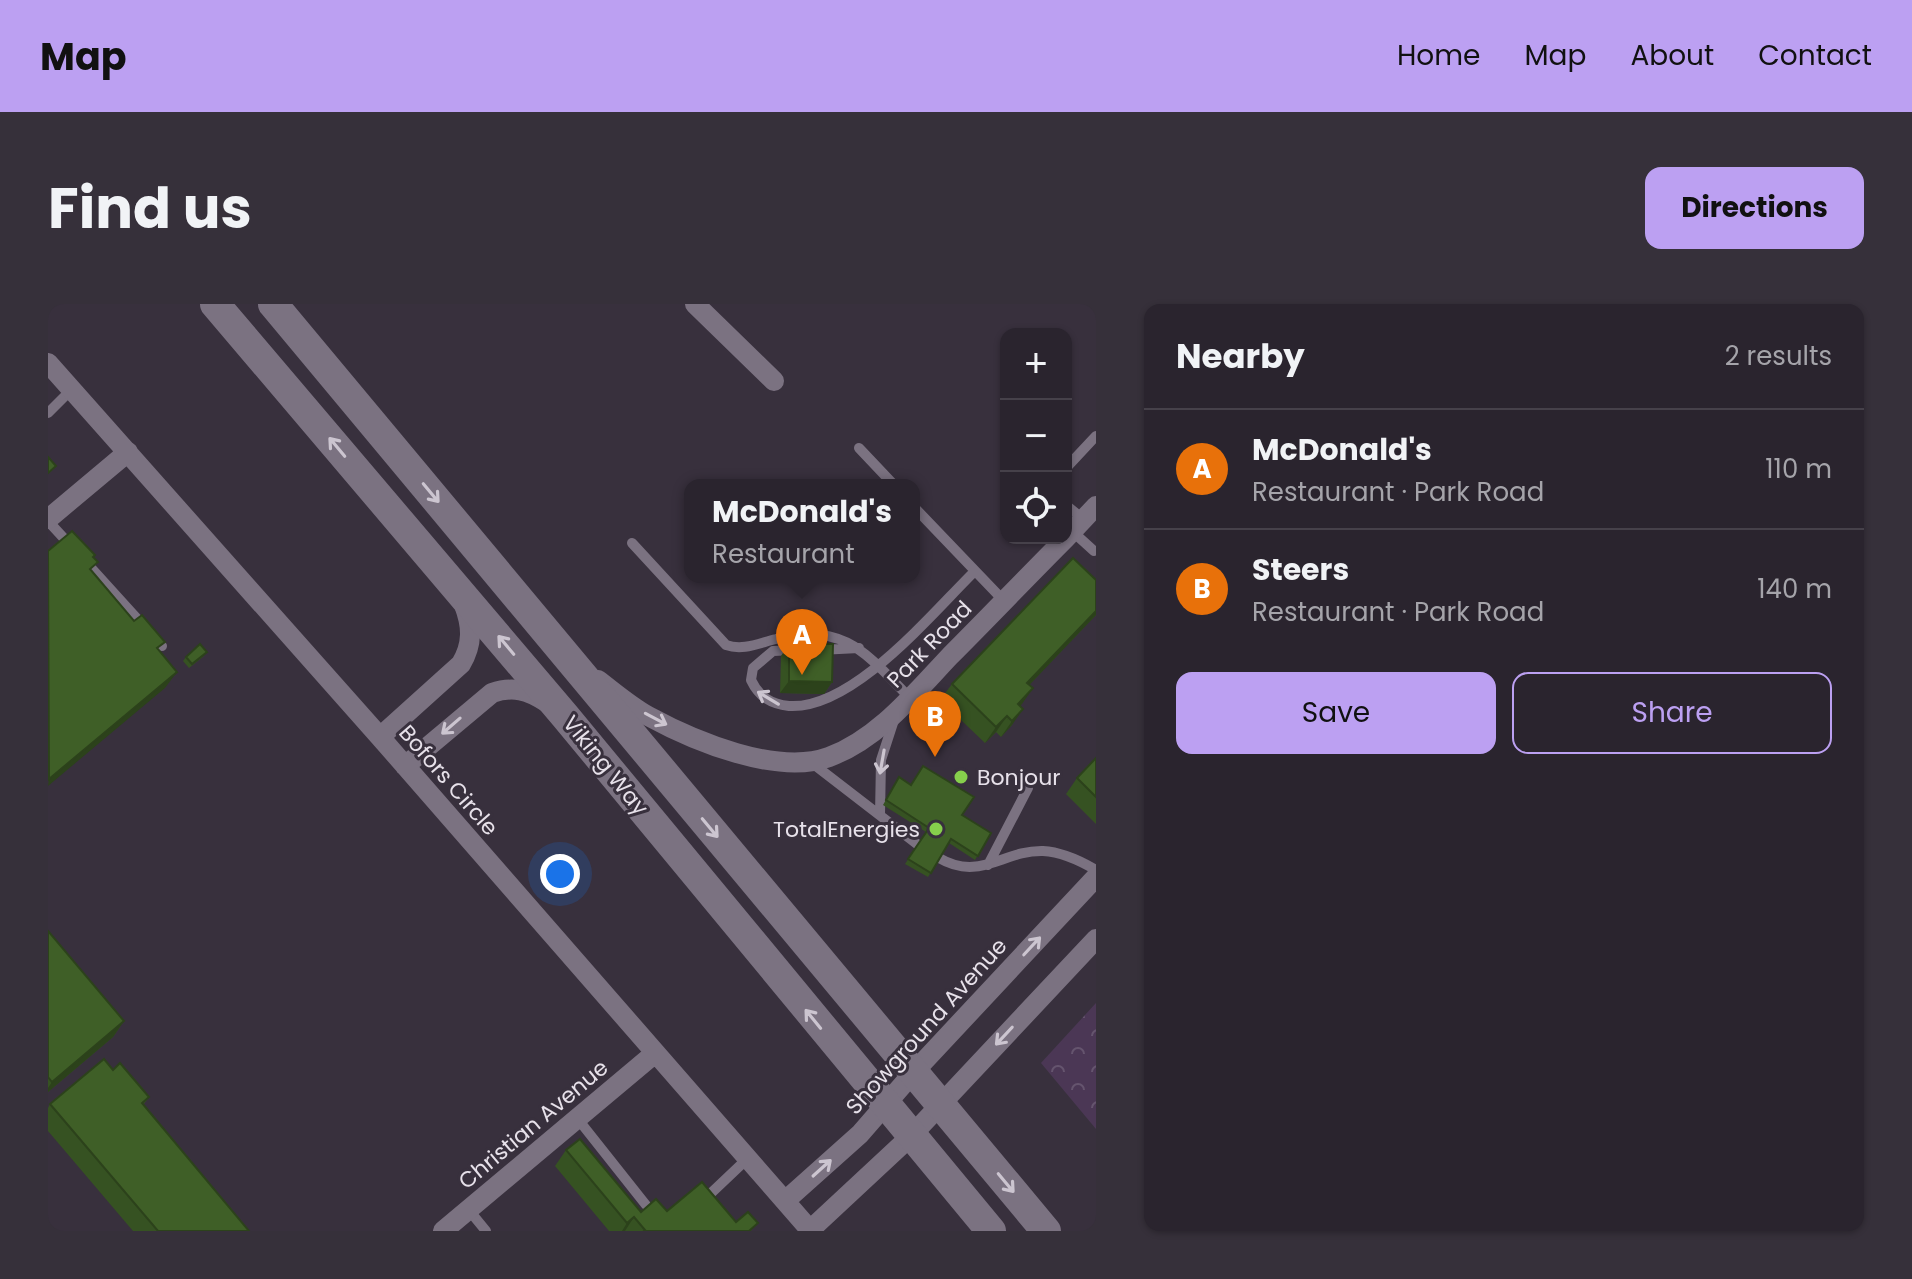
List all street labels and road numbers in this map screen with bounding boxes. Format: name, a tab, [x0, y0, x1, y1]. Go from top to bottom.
street label: Park Road	[880, 594, 979, 695]
street label: Viking Way	[556, 709, 656, 822]
street label: Bofors Circle	[392, 718, 505, 842]
street label: Showground Avenue	[839, 931, 1014, 1121]
street label: Christian Avenue	[452, 1052, 615, 1196]

